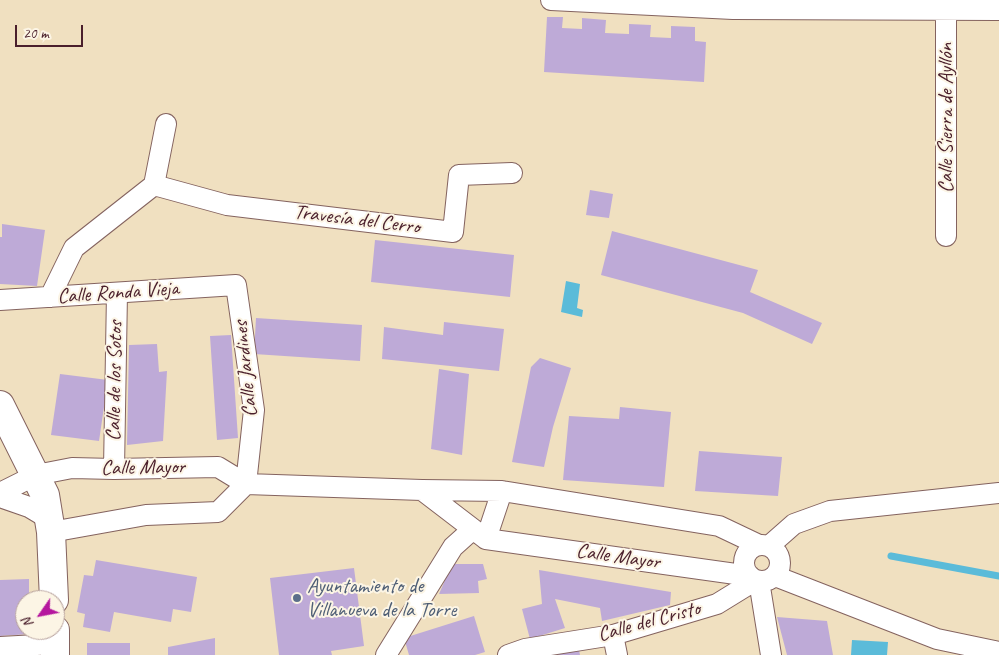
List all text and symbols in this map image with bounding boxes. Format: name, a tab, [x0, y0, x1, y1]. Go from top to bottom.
scale bar	[18, 15, 85, 47]
text: 20 m	[23, 24, 49, 43]
street label: Calle Sierra de Ayllón	[933, 43, 959, 193]
street label: Travesía del Cerro	[293, 200, 421, 240]
street label: Calle Ronda Vieja	[56, 276, 180, 310]
street label: Calle Jardines	[228, 320, 264, 418]
street label: Calle de los Sotos	[101, 321, 129, 441]
street label: Calle Mayor	[101, 455, 185, 481]
street label: Calle Mayor	[575, 539, 661, 575]
place label: Ayuntamiento de Villanueva de la Torre	[307, 573, 456, 623]
north arrow	[15, 590, 65, 640]
marker: Ayuntamiento de Villanueva de la Torre	[291, 592, 303, 604]
street label: Calle del Cristo	[595, 596, 703, 648]
text: N	[18, 615, 37, 631]

